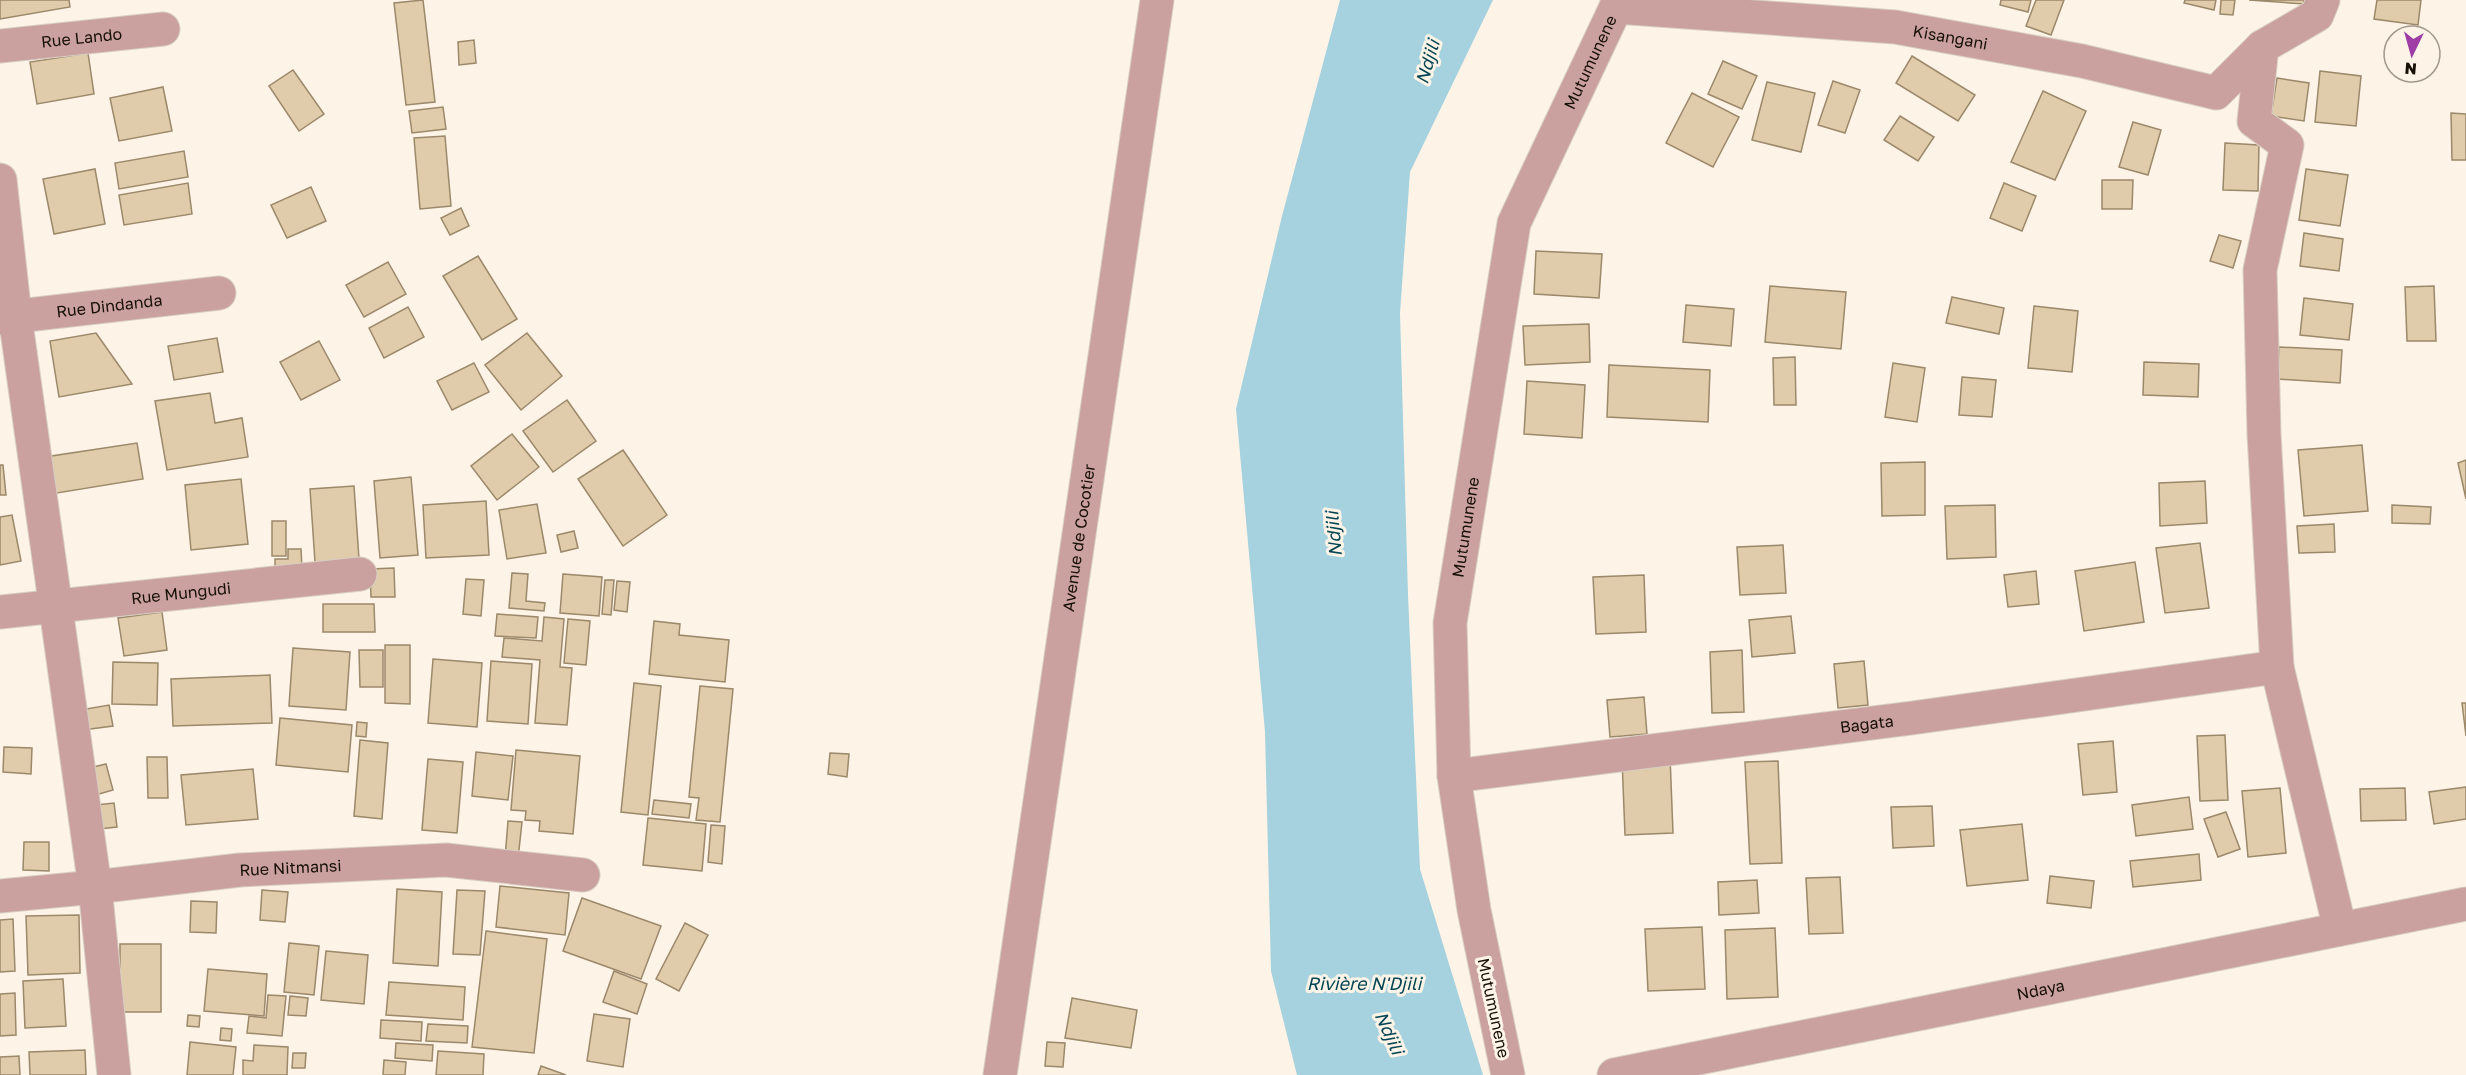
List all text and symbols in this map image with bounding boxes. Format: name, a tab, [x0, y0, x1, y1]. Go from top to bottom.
street label: Mutumunene	[1559, 12, 1621, 112]
street label: Kisangani	[1911, 20, 1989, 54]
street label: Rue Lando	[40, 23, 123, 52]
north arrow	[2382, 24, 2442, 84]
water label: Ndjili	[1410, 35, 1444, 86]
text: N	[2404, 58, 2418, 79]
street label: Rue Dindanda	[55, 290, 163, 321]
street label: Avenue de Cocotier	[1058, 463, 1099, 613]
street label: Mutumunene	[1447, 475, 1483, 579]
water label: Ndjili	[1320, 509, 1346, 557]
street label: Rue Mungudi	[130, 578, 232, 608]
street label: Bagata	[1839, 710, 1895, 737]
street label: Rue Nitmansi	[239, 855, 342, 880]
street label: Mutumunene	[1474, 956, 1514, 1060]
water label: Rivière N'Djili	[1307, 972, 1423, 994]
street label: Ndaya	[2015, 975, 2066, 1004]
water label: Ndjili	[1371, 1008, 1410, 1060]

